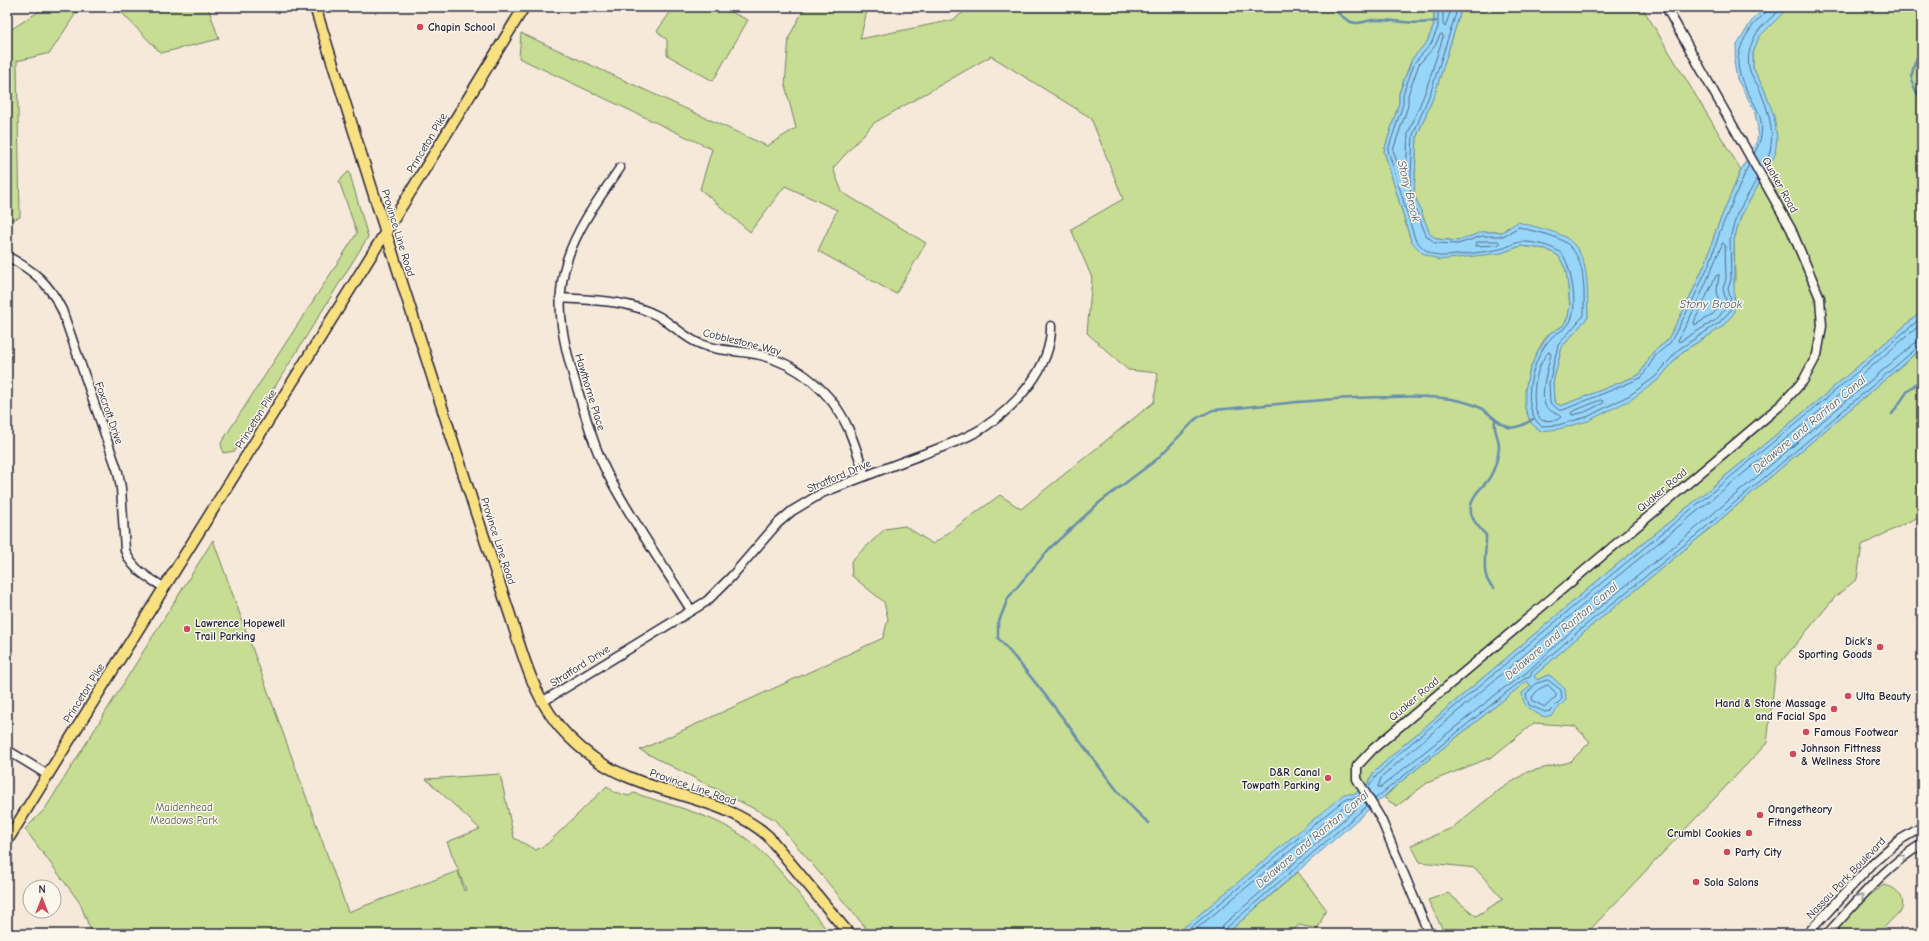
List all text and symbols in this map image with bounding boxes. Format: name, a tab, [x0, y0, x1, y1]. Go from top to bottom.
place label: Chapin School	[428, 21, 495, 34]
marker: Chapin School	[415, 22, 425, 32]
street label: Princeton Pike	[404, 110, 450, 175]
street label: Quaker Road	[1759, 155, 1801, 215]
water label: Stony Brook	[1395, 159, 1423, 223]
street label: Province Line Road	[379, 188, 418, 278]
water label: Stony Brook	[1680, 297, 1743, 311]
street label: Cobblestone Way	[702, 326, 783, 358]
street label: Hawthorne Place	[572, 352, 608, 433]
water label: Delaware and Raritan Canal	[1750, 372, 1869, 475]
street label: Foxcroft Drive	[92, 380, 126, 446]
street label: Princeton Pike	[233, 386, 280, 451]
street label: Stratford Drive	[805, 457, 873, 495]
street label: Quaker Road	[1634, 465, 1690, 515]
street label: Province Line Road	[478, 496, 518, 586]
water label: Delaware and Raritan Canal	[1502, 579, 1621, 682]
place label: Lawrence Hopewell Trail Parking	[195, 617, 285, 643]
marker: Lawrence Hopewell Trail Parking	[182, 624, 192, 634]
place label: Dick's Sporting Goods	[1798, 635, 1872, 661]
street label: Stratford Drive	[548, 642, 613, 690]
marker: Dick's Sporting Goods	[1875, 642, 1885, 652]
street label: Princeton Pike	[61, 660, 108, 725]
street label: Quaker Road	[1386, 674, 1442, 724]
place label: Ulta Beauty	[1856, 690, 1911, 703]
marker: Ulta Beauty	[1843, 691, 1853, 701]
place label: Hand & Stone Massage and Facial Spa	[1715, 697, 1827, 723]
marker: Hand & Stone Massage and Facial Spa	[1829, 704, 1839, 714]
place label: Famous Footwear	[1814, 726, 1899, 739]
marker: Famous Footwear	[1801, 727, 1811, 737]
place label: Johnson Fittness & Wellness Store	[1801, 742, 1881, 768]
marker: Johnson Fittness & Wellness Store	[1788, 749, 1798, 759]
street label: Province Line Road	[648, 766, 738, 808]
place label: D&R Canal Towpath Parking	[1242, 766, 1320, 792]
marker: D&R Canal Towpath Parking	[1323, 773, 1333, 783]
water label: Delaware and Raritan Canal	[1253, 787, 1372, 890]
park label: Maidenhead Meadows Park	[150, 801, 219, 827]
place label: Orangetheory Fitness	[1768, 803, 1832, 829]
marker: Orangetheory Fitness	[1755, 810, 1765, 820]
place label: Crumbl Cookies	[1667, 827, 1741, 840]
marker: Crumbl Cookies	[1744, 828, 1754, 838]
street label: Nassau Park Boulevard	[1804, 835, 1888, 921]
place label: Party City	[1735, 846, 1782, 859]
marker: Party City	[1722, 847, 1732, 857]
one-way arrow	[1898, 855, 1905, 862]
place label: Sola Salons	[1704, 876, 1759, 889]
marker: Sola Salons	[1691, 877, 1701, 887]
north arrow	[22, 879, 62, 919]
text: N	[38, 883, 46, 896]
one-way arrow	[1856, 895, 1863, 902]

